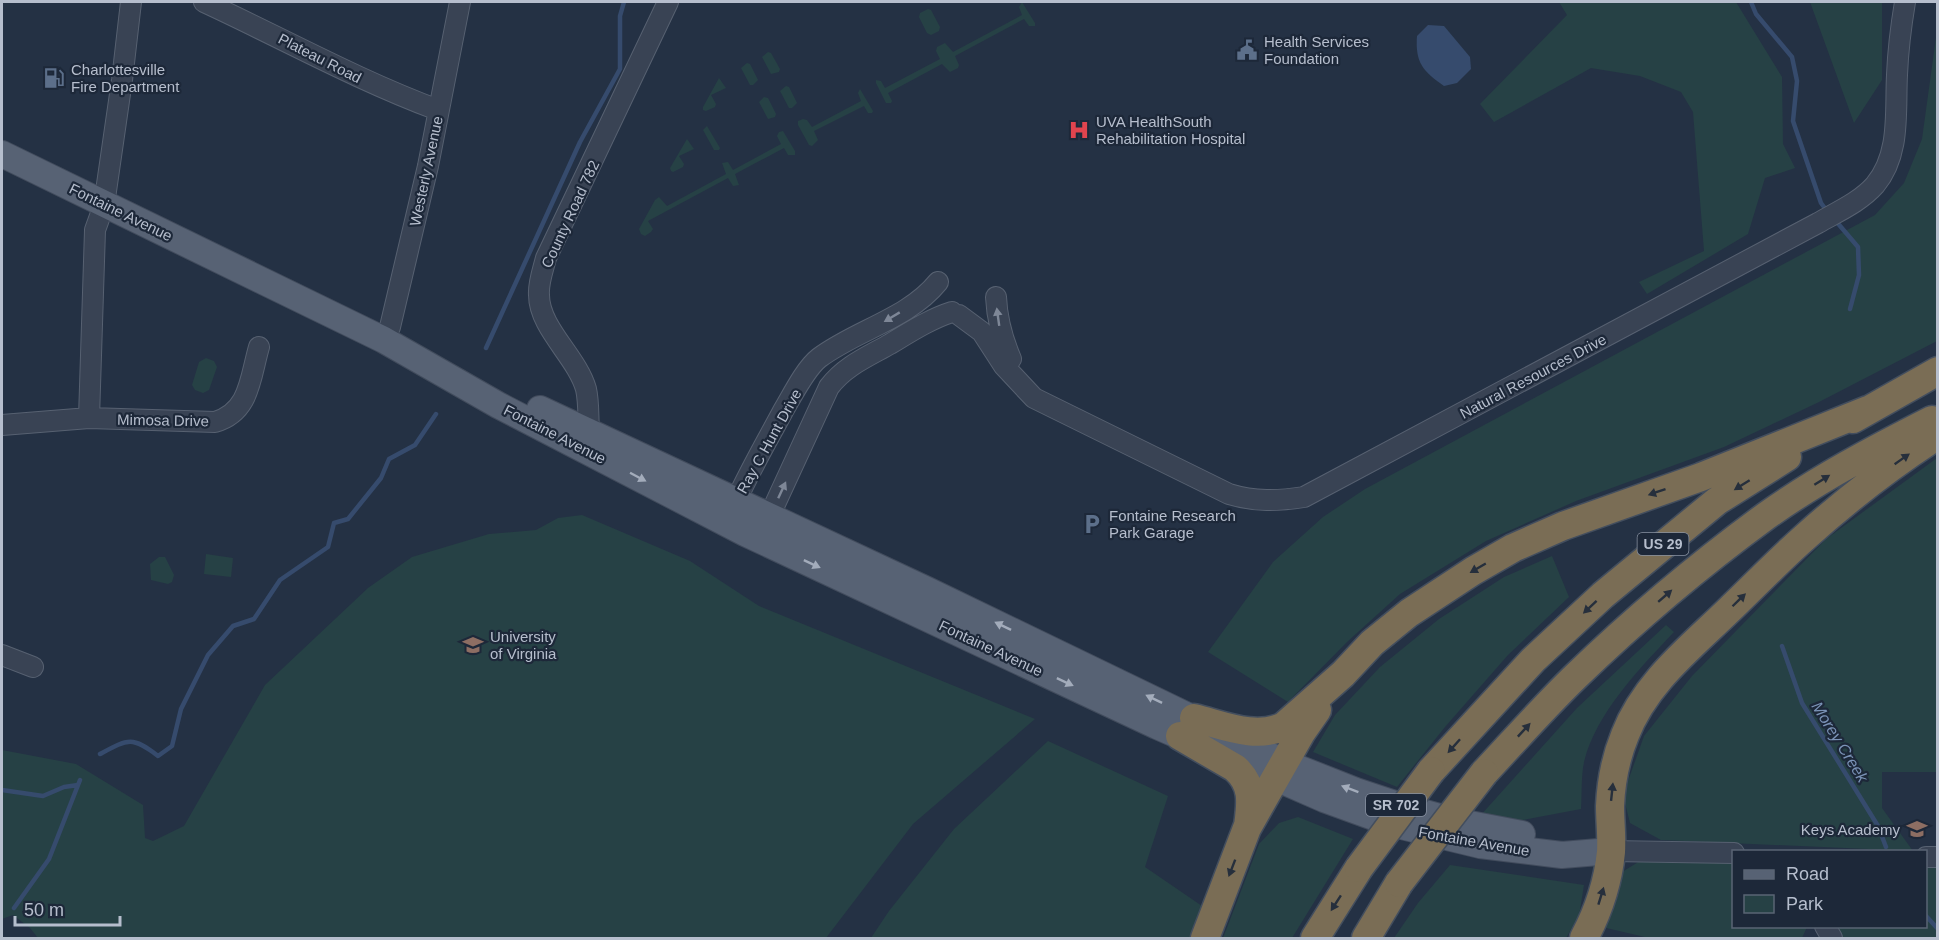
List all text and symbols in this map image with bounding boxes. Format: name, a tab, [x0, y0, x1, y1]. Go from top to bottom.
street label: Plateau Road	[276, 30, 364, 86]
place label: Health Services Foundation	[1264, 33, 1369, 67]
public building icon: Health Services Foundation	[1235, 38, 1259, 62]
place label: Charlottesville Fire Department	[71, 61, 180, 95]
fuel station icon: Charlottesville Fire Department	[42, 66, 66, 90]
place label: UVA HealthSouth Rehabilitation Hospital	[1096, 113, 1245, 147]
street label: Westerly Avenue	[406, 114, 446, 228]
hospital icon: UVA HealthSouth Rehabilitation Hospital	[1067, 118, 1091, 142]
street label: County Road 782	[538, 158, 602, 270]
street label: Fontaine Avenue	[67, 180, 175, 244]
one-way arrow	[993, 307, 1002, 326]
one-way arrow	[884, 311, 900, 322]
street label: Natural Resources Drive	[1457, 330, 1609, 422]
street label: Ray C Hunt Drive	[733, 386, 805, 496]
street label: Fontaine Avenue	[501, 401, 609, 467]
street label: Mimosa Drive	[117, 411, 209, 429]
one-way arrow	[1893, 453, 1909, 465]
one-way arrow	[629, 472, 646, 482]
one-way arrow	[1814, 475, 1830, 486]
one-way arrow	[1734, 479, 1750, 490]
one-way arrow	[777, 482, 786, 499]
one-way arrow	[1648, 487, 1666, 497]
place label: Fontaine Research Park Garage	[1109, 507, 1236, 541]
parking icon: Fontaine Research Park Garage	[1080, 512, 1104, 536]
road number: US 29	[1638, 533, 1688, 555]
one-way arrow	[804, 560, 821, 569]
one-way arrow	[1469, 563, 1486, 573]
one-way arrow	[1657, 590, 1672, 603]
one-way arrow	[1731, 594, 1745, 608]
one-way arrow	[1583, 600, 1598, 613]
street label: Fontaine Avenue	[937, 617, 1045, 679]
one-way arrow	[995, 622, 1012, 631]
place label: University of Virginia	[490, 628, 557, 662]
school or university icon: University of Virginia	[461, 633, 485, 657]
one-way arrow	[1056, 678, 1073, 687]
one-way arrow	[1145, 694, 1162, 703]
water label: Morey Creek	[1809, 699, 1872, 786]
one-way arrow	[1517, 723, 1531, 738]
one-way arrow	[1448, 738, 1461, 753]
one-way arrow	[1607, 783, 1617, 802]
one-way arrow	[1341, 784, 1359, 794]
road number: SR 702	[1366, 794, 1426, 816]
school or university icon: Keys Academy	[1905, 817, 1929, 841]
place label: Keys Academy	[1801, 821, 1900, 838]
street label: Fontaine Avenue	[1417, 823, 1531, 859]
legend	[1732, 850, 1927, 928]
one-way arrow	[1227, 859, 1236, 877]
text: Road	[1786, 864, 1829, 884]
one-way arrow	[1597, 887, 1606, 905]
scale bar	[15, 889, 120, 927]
text: Park	[1786, 894, 1824, 914]
one-way arrow	[1331, 895, 1342, 911]
text: 50 m	[24, 900, 64, 920]

